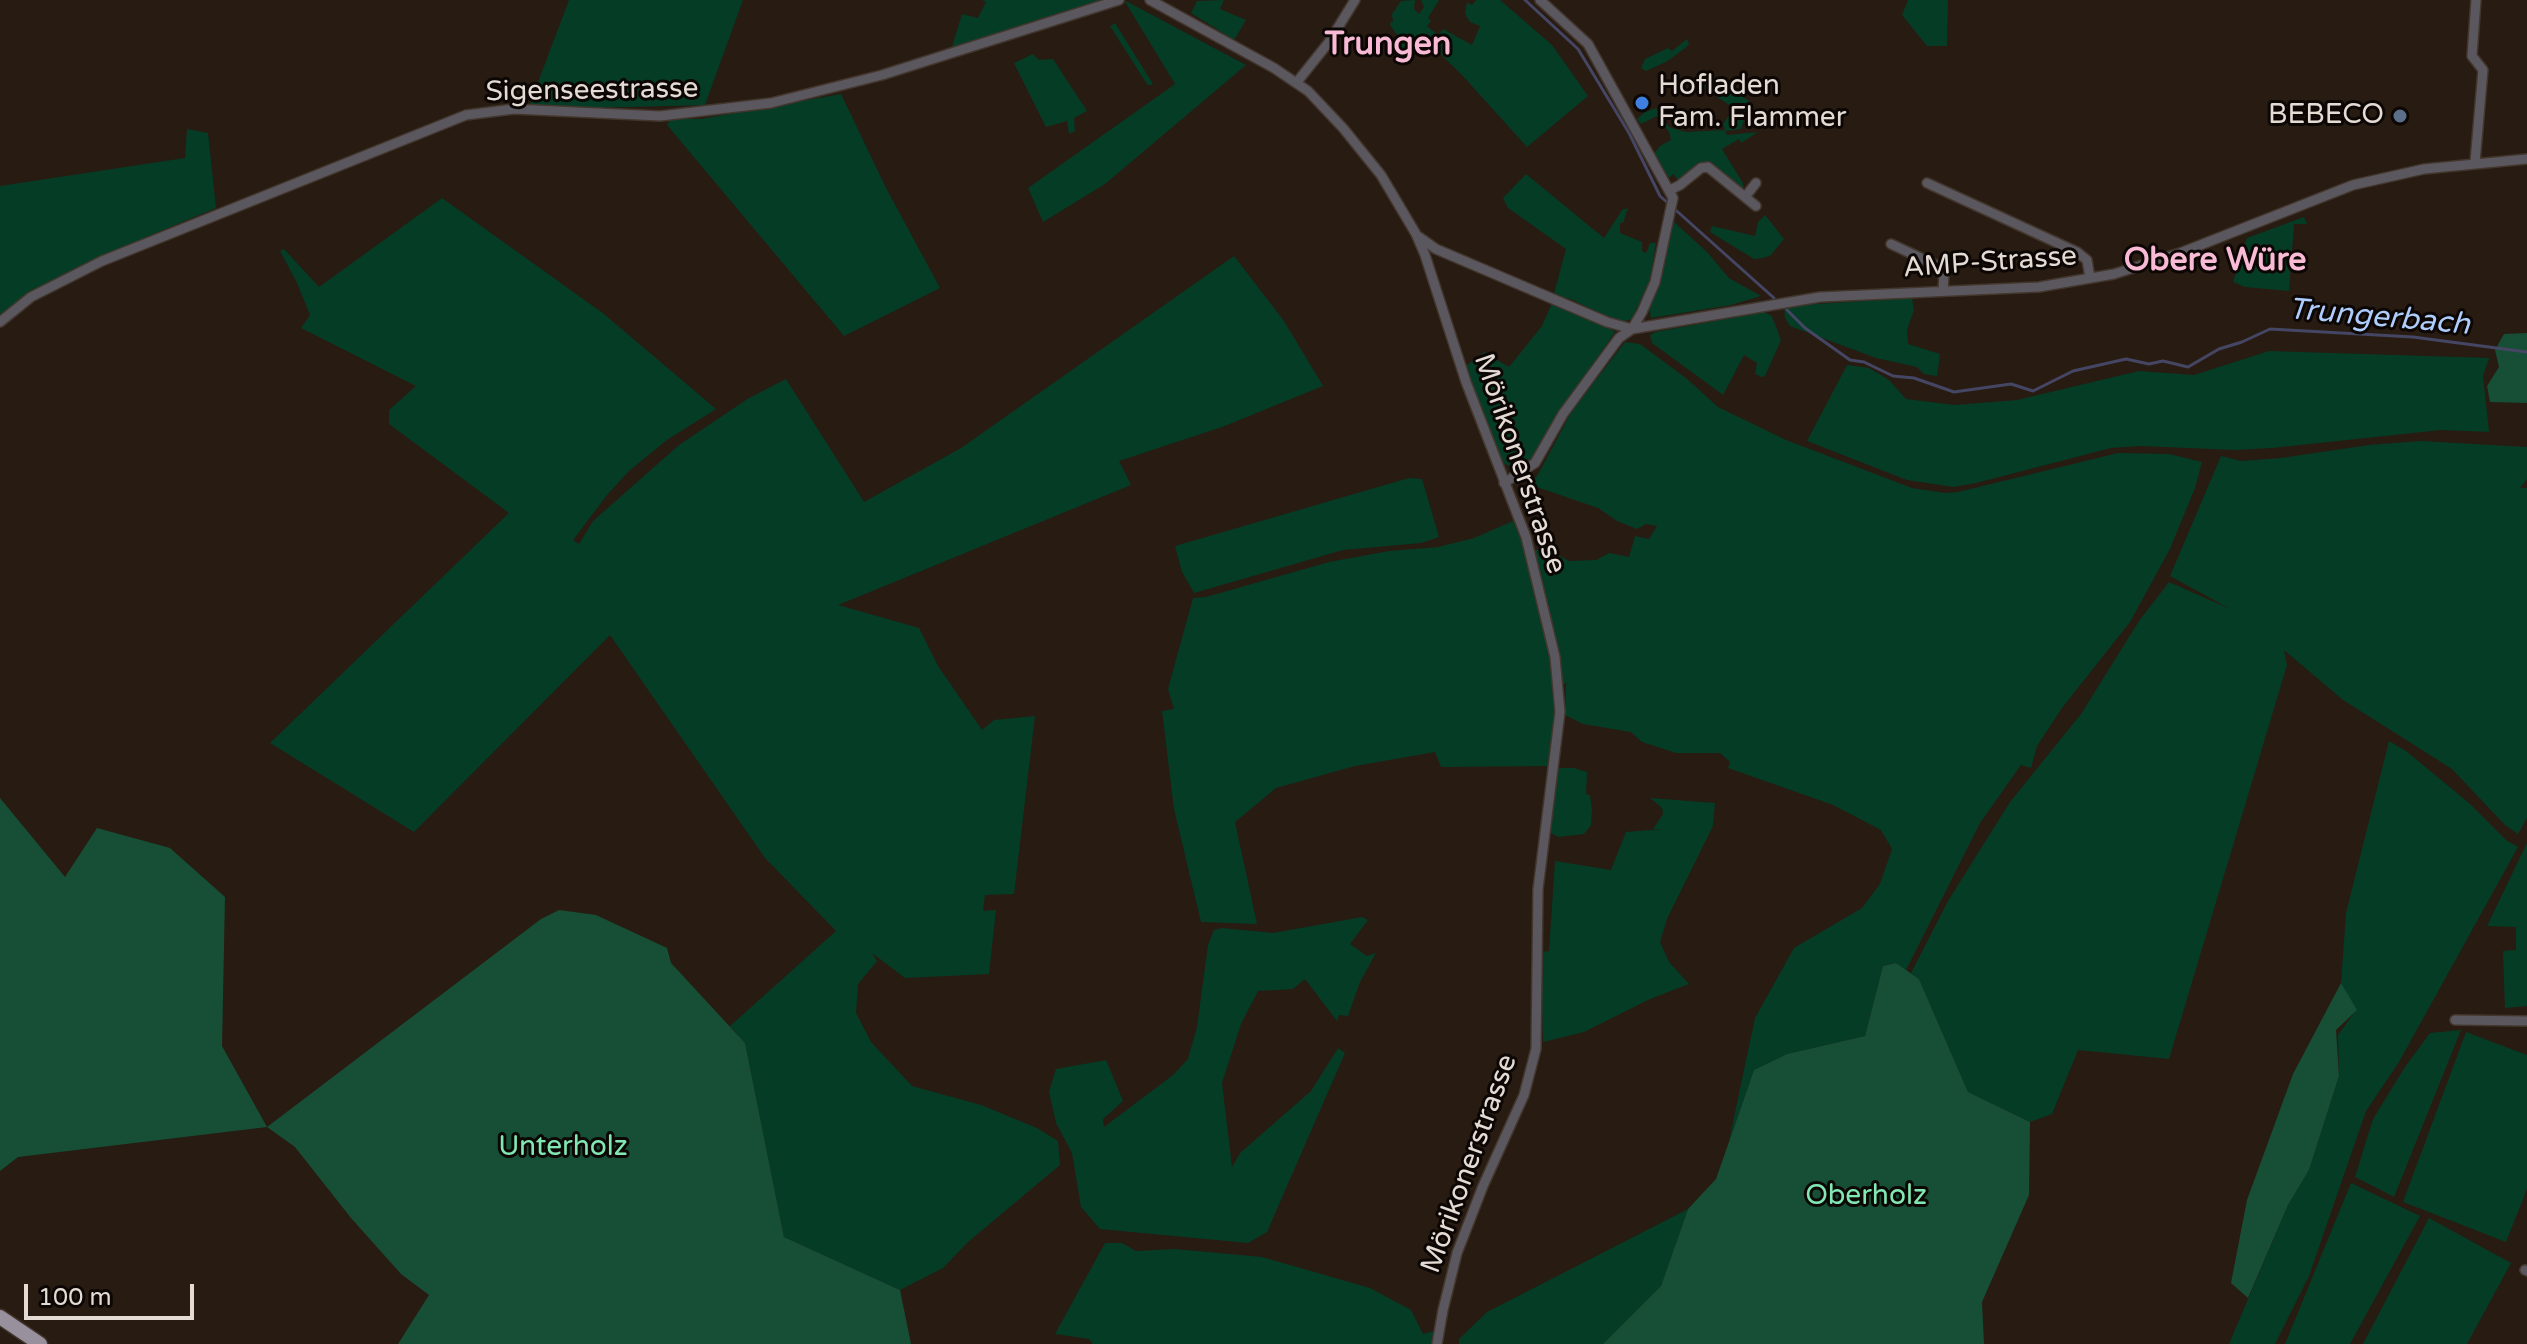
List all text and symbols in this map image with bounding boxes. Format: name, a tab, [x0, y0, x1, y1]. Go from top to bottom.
district label: Trungen	[1325, 27, 1451, 65]
place label: Hofladen Fam. Flammer	[1658, 70, 1846, 136]
street label: Sigenseestrasse	[485, 72, 699, 110]
marker: Hofladen Fam. Flammer	[1633, 94, 1651, 112]
place label: BEBECO	[2268, 99, 2384, 133]
marker: BEBECO	[2391, 107, 2409, 125]
street label: AMP-Strasse	[1902, 240, 2078, 286]
district label: Obere Würe	[2124, 243, 2306, 281]
water label: Trungerbach	[2287, 292, 2471, 344]
street label: Mörikonerstrasse	[1466, 350, 1572, 578]
street label: Mörikonerstrasse	[1415, 1050, 1525, 1278]
park label: Unterholz	[498, 1131, 628, 1165]
park label: Oberholz	[1805, 1180, 1927, 1214]
scale bar	[28, 1268, 198, 1318]
text: 100 m	[38, 1283, 112, 1312]

